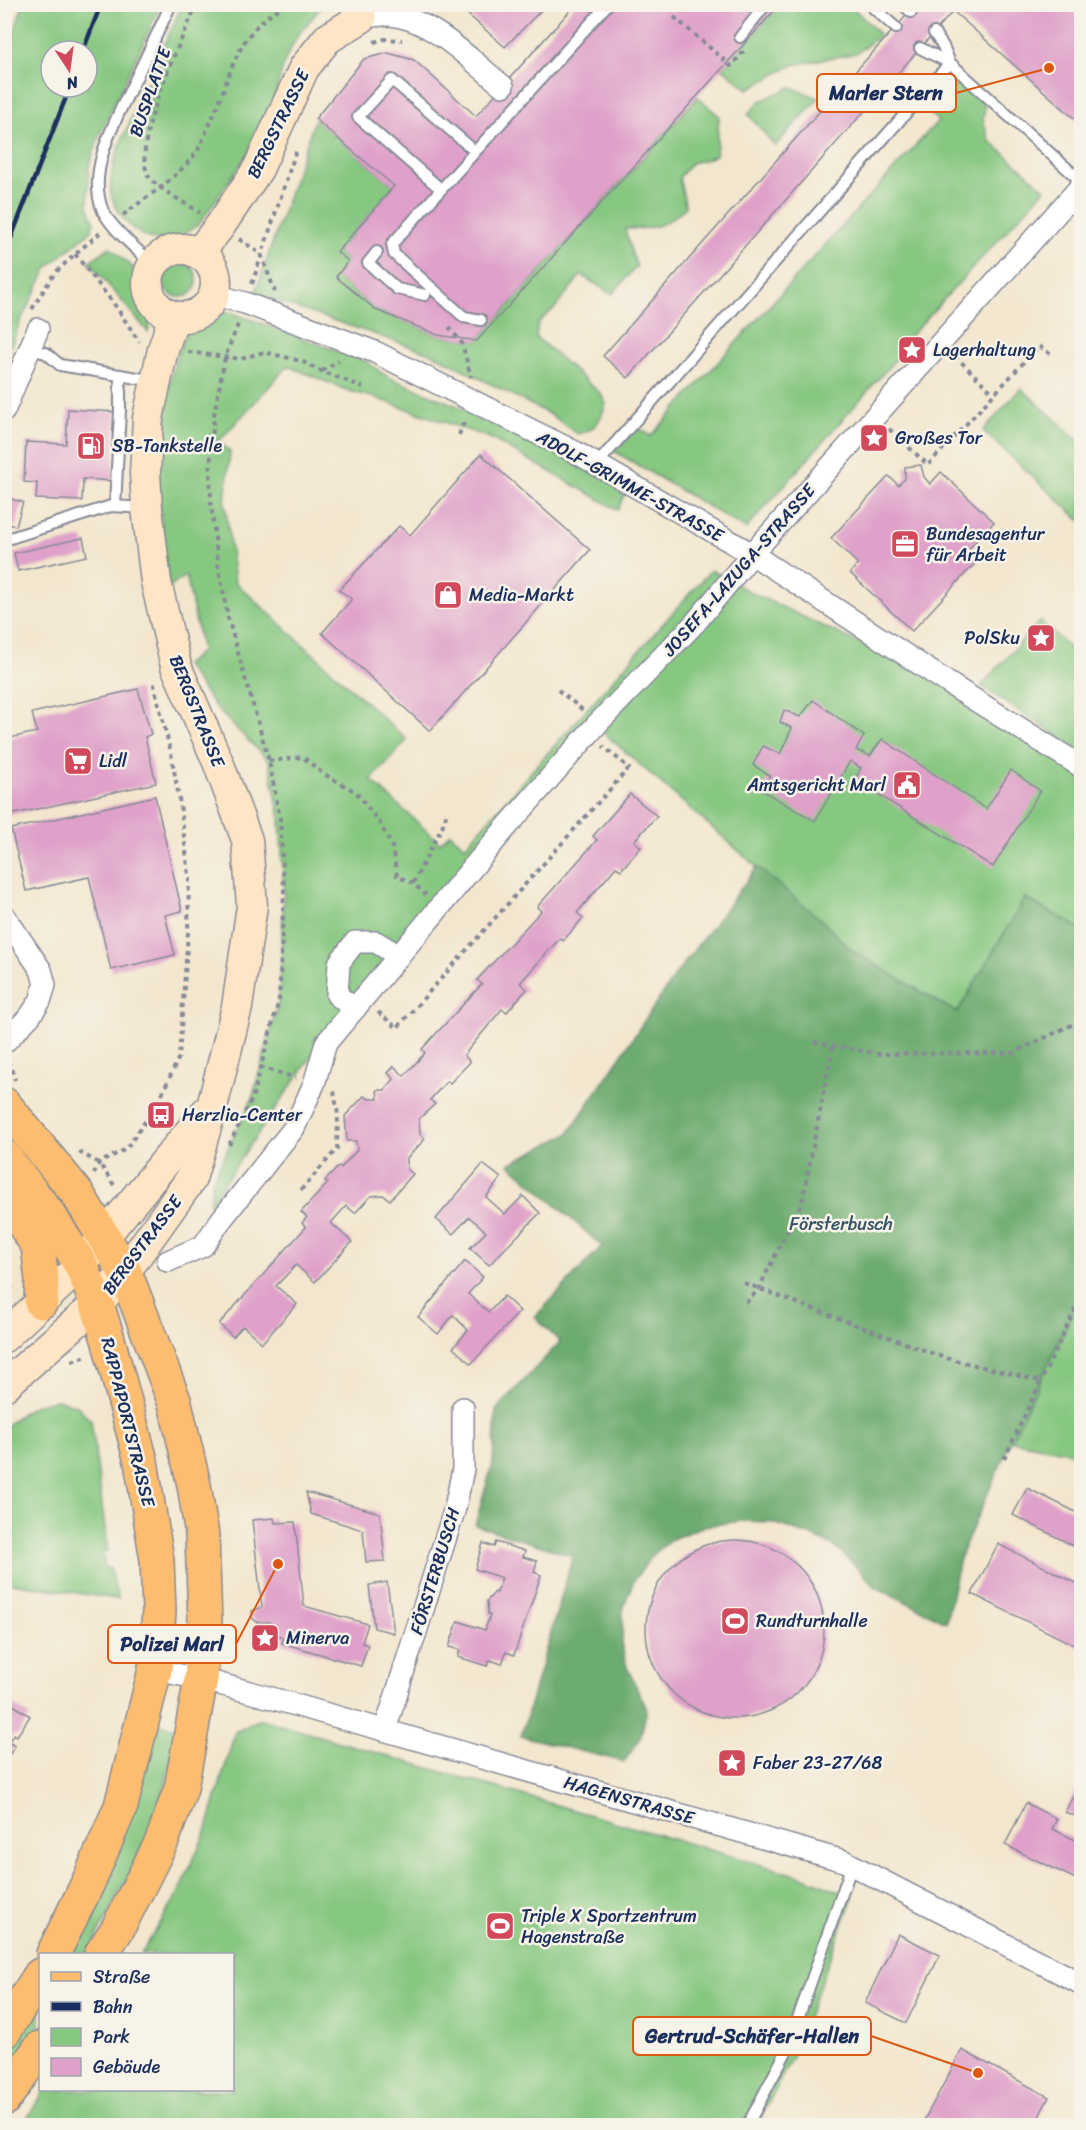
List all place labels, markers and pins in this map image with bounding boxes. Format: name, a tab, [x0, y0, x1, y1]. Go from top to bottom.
callout: Marler Stern	[817, 74, 956, 112]
place icon: Lagerhaltung	[896, 334, 928, 366]
place label: Lagerhaltung	[933, 334, 1036, 366]
place icon: Großes Tor	[858, 422, 890, 454]
place label: Großes Tor	[895, 422, 984, 454]
fuel station icon: SB-Tankstelle	[75, 430, 107, 462]
place label: SB-Tankstelle	[112, 430, 223, 462]
place label: Bundesagentur für Arbeit	[926, 518, 1046, 571]
office icon: Bundesagentur für Arbeit	[889, 528, 921, 560]
shop icon: Media-Markt	[432, 579, 464, 611]
place label: Media-Markt	[469, 579, 574, 611]
place label: PolSku	[964, 622, 1020, 654]
place icon: PolSku	[1025, 622, 1057, 654]
supermarket icon: Lidl	[62, 745, 94, 777]
place label: Lidl	[99, 745, 128, 777]
place label: Amtsgericht Marl	[746, 769, 887, 801]
public building icon: Amtsgericht Marl	[891, 769, 923, 801]
bus stop icon: Herzlia-Center	[145, 1099, 177, 1131]
place label: Herzlia-Center	[182, 1099, 304, 1131]
sports icon: Rundturnhalle	[719, 1605, 751, 1637]
place label: Rundturnhalle	[756, 1605, 868, 1637]
place icon: Minerva	[249, 1622, 281, 1654]
place label: Minerva	[286, 1622, 349, 1654]
callout: Polizei Marl	[108, 1625, 236, 1663]
place icon: Faber 23-27/68	[716, 1747, 748, 1779]
place label: Faber 23-27/68	[753, 1747, 882, 1779]
place label: Triple X Sportzentrum Hagenstraße	[521, 1900, 697, 1953]
sports icon: Triple X Sportzentrum Hagenstraße	[484, 1910, 516, 1942]
callout: Gertrud-Schäfer-Hallen	[633, 2017, 871, 2055]

